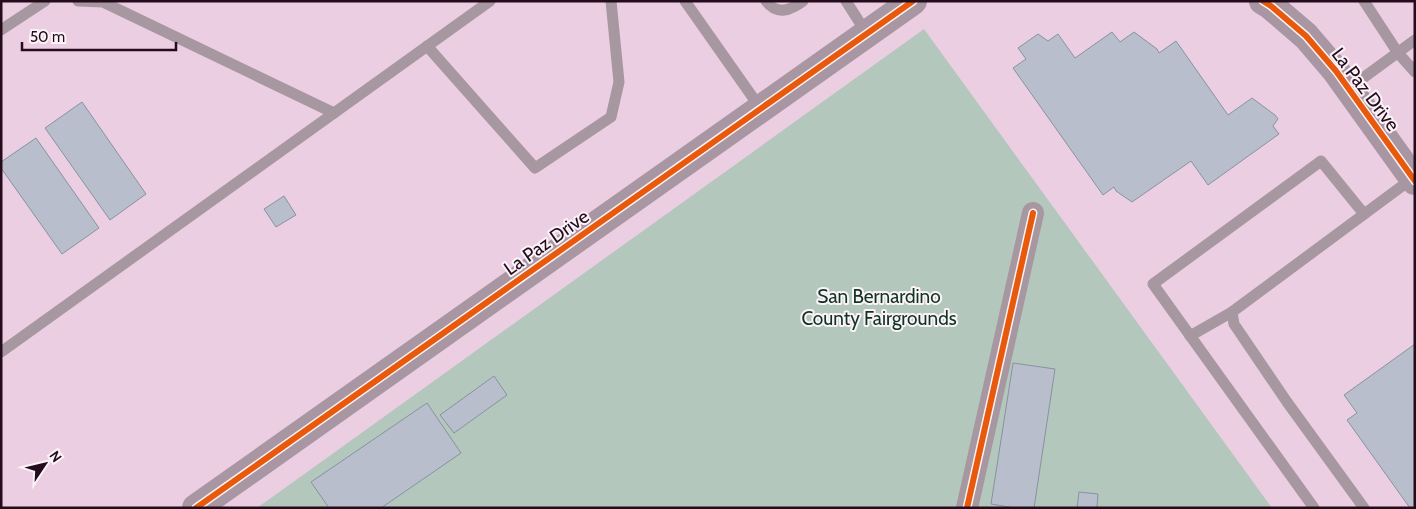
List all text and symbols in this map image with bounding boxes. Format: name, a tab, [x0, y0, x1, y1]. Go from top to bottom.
scale bar	[22, 20, 176, 52]
text: 50 m	[30, 28, 65, 46]
street label: La Paz Drive	[1327, 43, 1405, 136]
street label: La Paz Drive	[499, 205, 593, 280]
park label: San Bernardino County Fairgrounds	[801, 285, 957, 330]
north arrow	[20, 439, 70, 489]
text: N	[45, 447, 66, 466]

